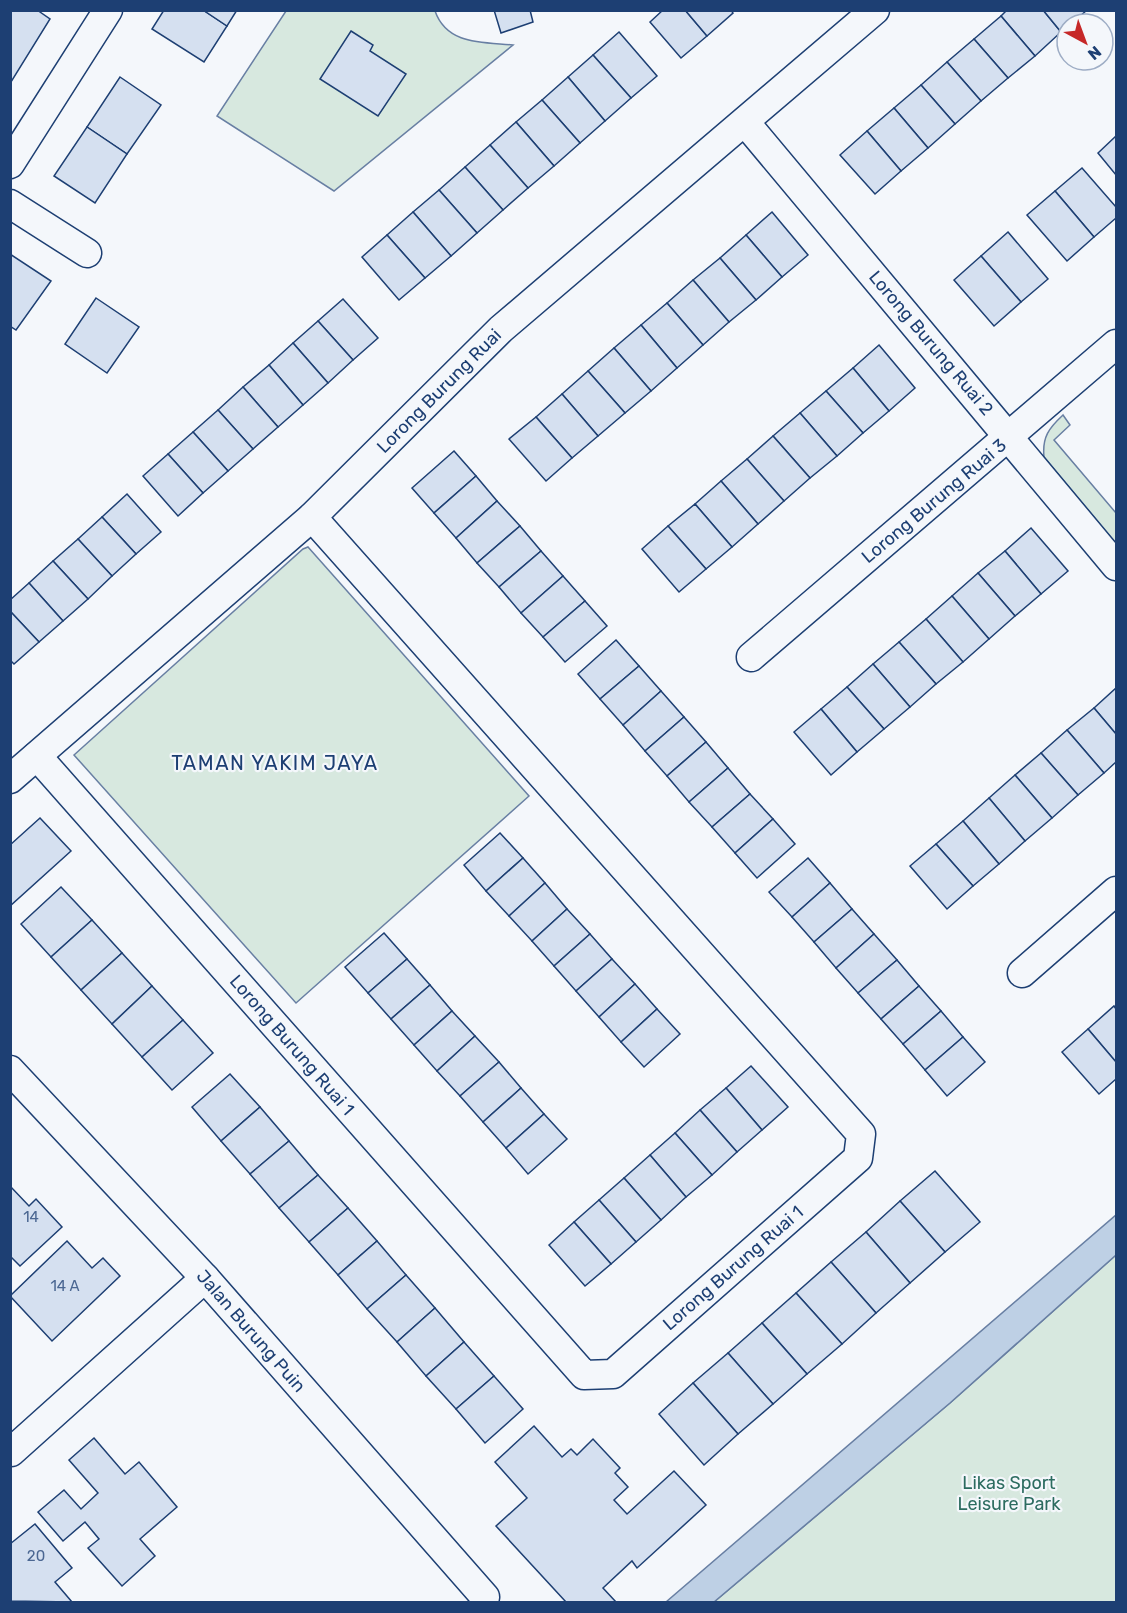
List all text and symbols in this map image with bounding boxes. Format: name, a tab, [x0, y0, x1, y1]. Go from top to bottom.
north arrow	[1055, 12, 1115, 72]
text: N	[1084, 42, 1105, 64]
street label: Lorong Burung Ruai 2	[864, 266, 998, 420]
street label: Lorong Burung Ruai	[372, 324, 506, 458]
street label: Lorong Burung Ruai 3	[857, 434, 1011, 568]
district label: TAMAN YAKIM JAYA	[171, 751, 379, 775]
street label: Lorong Burung Ruai 1	[225, 970, 359, 1120]
street label: Lorong Burung Ruai 1	[658, 1201, 808, 1335]
house number: 14	[23, 1208, 39, 1226]
street label: Jalan Burung Puin	[192, 1265, 310, 1397]
house number: 14 A	[50, 1277, 80, 1295]
park label: Likas Sport Leisure Park	[958, 1472, 1061, 1515]
house number: 20	[27, 1547, 45, 1565]

